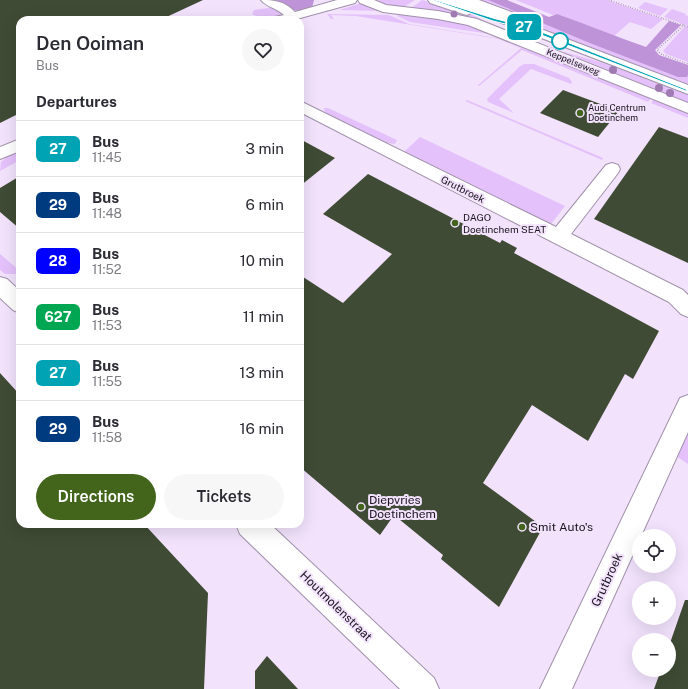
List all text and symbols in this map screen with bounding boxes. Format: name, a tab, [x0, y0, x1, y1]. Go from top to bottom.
line badge: 27	[506, 14, 542, 40]
text: 27	[515, 19, 533, 35]
button: heart	[242, 29, 284, 71]
text: Den Ooiman	[36, 32, 144, 54]
unlabelled marker	[551, 32, 569, 50]
street label: Keppelseweg	[545, 46, 602, 77]
text: Bus	[36, 58, 59, 73]
text: Departures	[36, 93, 117, 110]
place label: Audi Centrum Doetinchem	[588, 102, 646, 123]
marker: Audi Centrum Doetinchem	[575, 108, 585, 118]
text: Bus	[92, 133, 119, 150]
text: 3 min	[245, 140, 284, 157]
text: 27	[49, 141, 67, 157]
text: 11:45	[92, 150, 122, 165]
street label: Grutbroek	[439, 173, 487, 205]
text: Bus	[92, 189, 119, 206]
text: 6 min	[246, 196, 284, 213]
text: 29	[49, 197, 67, 213]
text: 11:48	[92, 206, 122, 221]
place label: DAGO Doetinchem SEAT	[463, 211, 546, 235]
marker: DAGO Doetinchem SEAT	[450, 218, 460, 228]
text: Bus	[92, 245, 119, 262]
text: 10 min	[240, 252, 284, 269]
text: 28	[49, 253, 67, 269]
text: 11:52	[92, 262, 122, 277]
text: Bus	[92, 301, 119, 318]
text: 11 min	[243, 308, 284, 325]
text: 627	[45, 309, 71, 325]
text: 11:53	[92, 318, 122, 333]
text: Bus	[92, 357, 119, 374]
text: 13 min	[239, 364, 284, 381]
text: 27	[49, 365, 67, 381]
text: 11:55	[92, 374, 122, 389]
text: Bus	[92, 413, 119, 430]
text: 16 min	[239, 420, 284, 437]
text: 29	[49, 421, 67, 437]
text: 11:58	[92, 430, 122, 445]
button: Directions	[36, 474, 156, 520]
button: Tickets	[164, 474, 284, 520]
place label: Diepvries Doetinchem	[369, 493, 436, 521]
marker: Diepvries Doetinchem	[356, 502, 366, 512]
place label: Smit Auto's	[530, 520, 593, 534]
marker: Smit Auto's	[517, 522, 527, 532]
map controls	[632, 529, 676, 677]
button: locate	[632, 529, 676, 573]
street label: Grutbroek	[589, 551, 626, 609]
street label: Houtmolenstraat	[297, 568, 375, 644]
button: +	[632, 581, 676, 625]
button: −	[632, 633, 676, 677]

